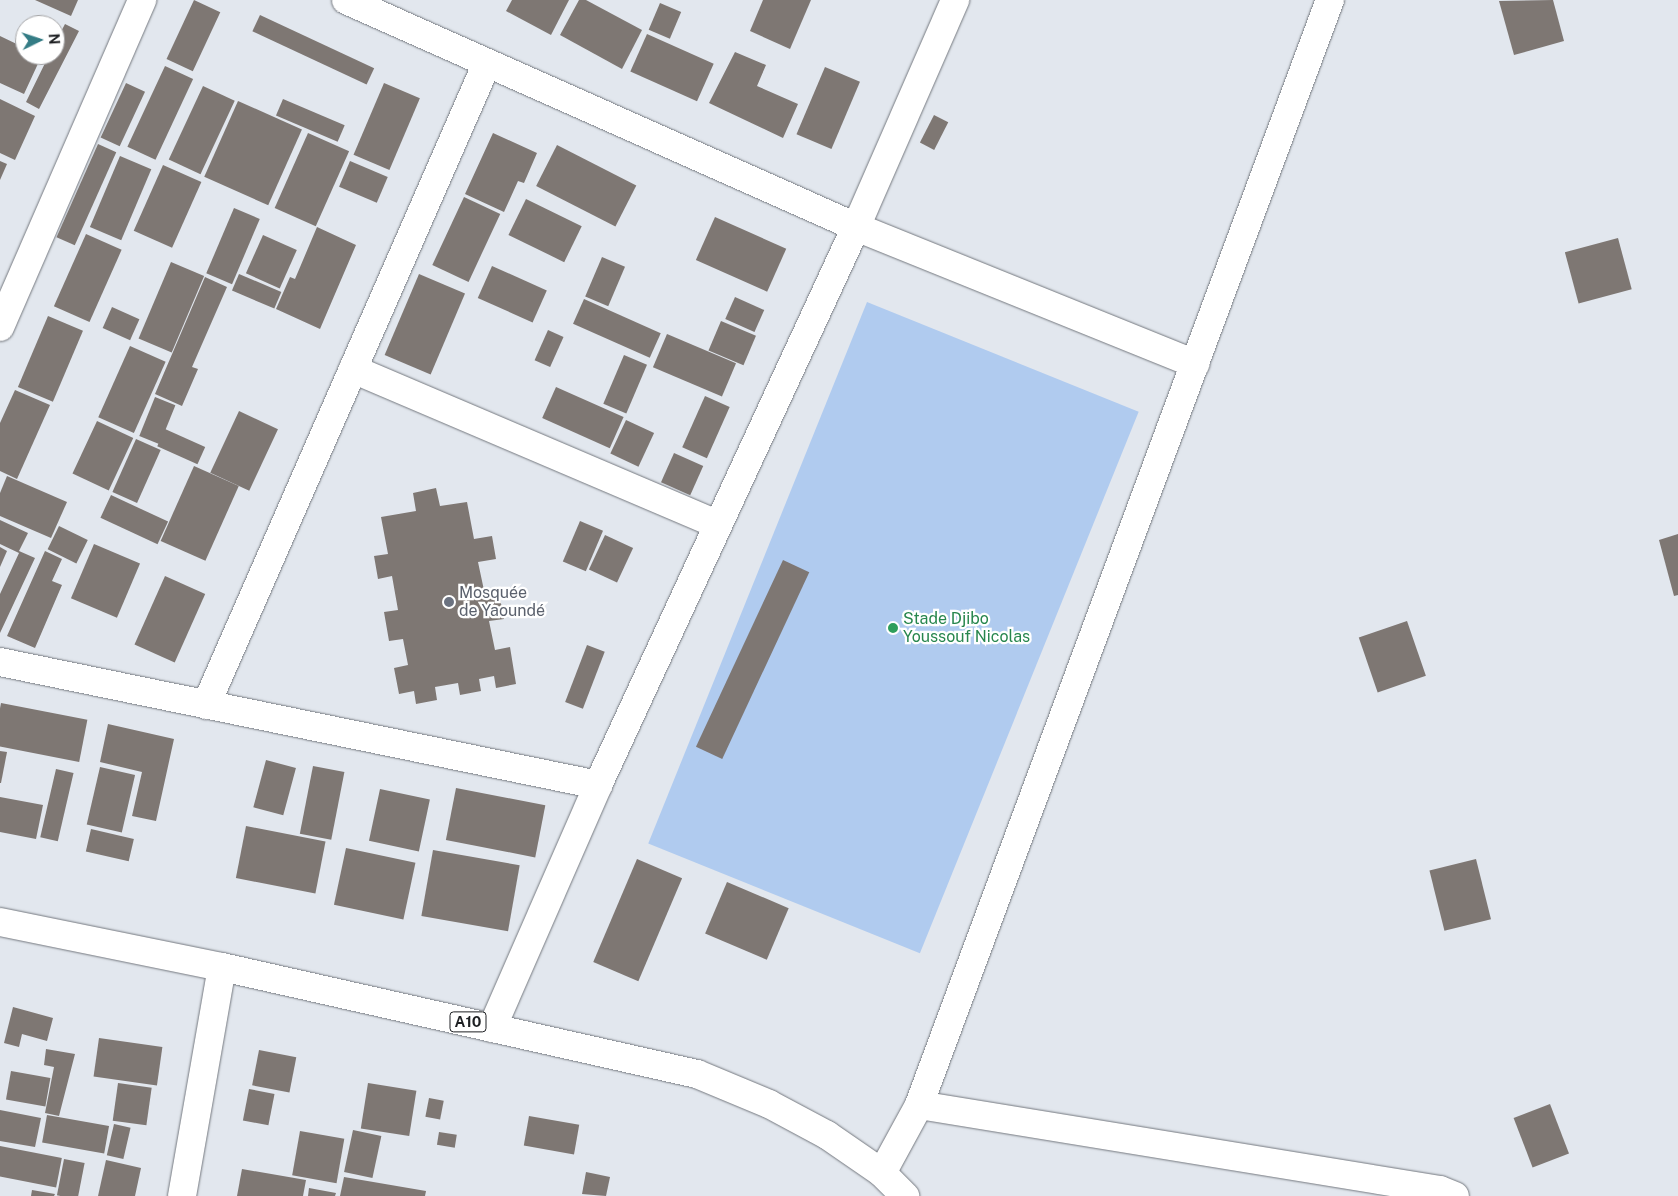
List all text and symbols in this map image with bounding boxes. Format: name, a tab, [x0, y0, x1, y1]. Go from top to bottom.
north arrow	[15, 15, 65, 65]
text: N	[46, 33, 62, 45]
place label: Mosquée de Yaoundé	[459, 583, 545, 621]
marker: Mosquée de Yaoundé	[443, 596, 455, 608]
place label: Stade Djibo Youssouf Nicolas	[903, 609, 1030, 647]
marker: Stade Djibo Youssouf Nicolas	[887, 622, 899, 634]
road number: A10	[449, 1010, 487, 1034]

